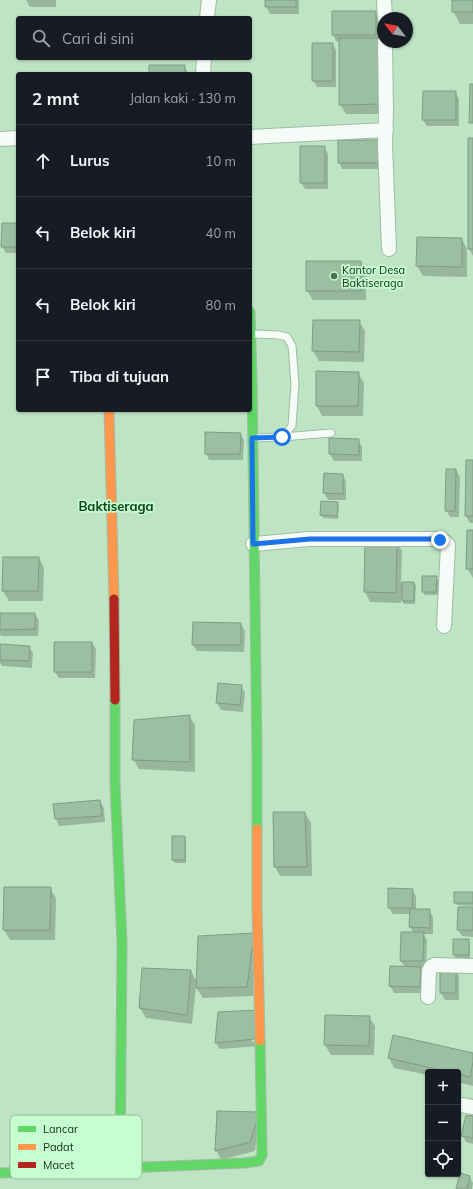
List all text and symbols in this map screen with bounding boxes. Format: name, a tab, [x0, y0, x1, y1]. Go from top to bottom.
north arrow	[377, 12, 413, 48]
search box	[16, 16, 252, 60]
icon: search	[30, 27, 52, 49]
text: Cari di sini	[62, 29, 134, 48]
text: 2 mnt	[32, 88, 79, 109]
text: Jalan kaki · 130 m	[130, 90, 236, 106]
icon: ahead	[32, 150, 54, 172]
text: Lurus	[70, 151, 110, 170]
text: 10 m	[206, 153, 236, 169]
icon: left	[32, 222, 54, 244]
text: Belok kiri	[70, 223, 136, 242]
text: 40 m	[206, 225, 236, 241]
place label: Kantor Desa Baktiseraga	[342, 263, 405, 290]
marker: Kantor Desa Baktiseraga	[329, 271, 339, 281]
icon: left	[32, 294, 54, 316]
text: Belok kiri	[70, 295, 136, 314]
text: 80 m	[206, 297, 236, 313]
icon: arrive	[32, 366, 54, 388]
text: Tiba di tujuan	[70, 367, 169, 386]
route start	[273, 428, 291, 446]
district label: Baktiseraga	[78, 498, 154, 514]
route end	[431, 531, 449, 549]
map controls	[425, 1069, 461, 1177]
button: +	[425, 1069, 461, 1105]
button: −	[425, 1105, 461, 1141]
legend	[10, 1115, 142, 1179]
text: Lancar	[43, 1122, 78, 1136]
text: Padat	[43, 1140, 74, 1154]
button: locate	[425, 1141, 461, 1177]
text: Macet	[43, 1158, 74, 1172]

